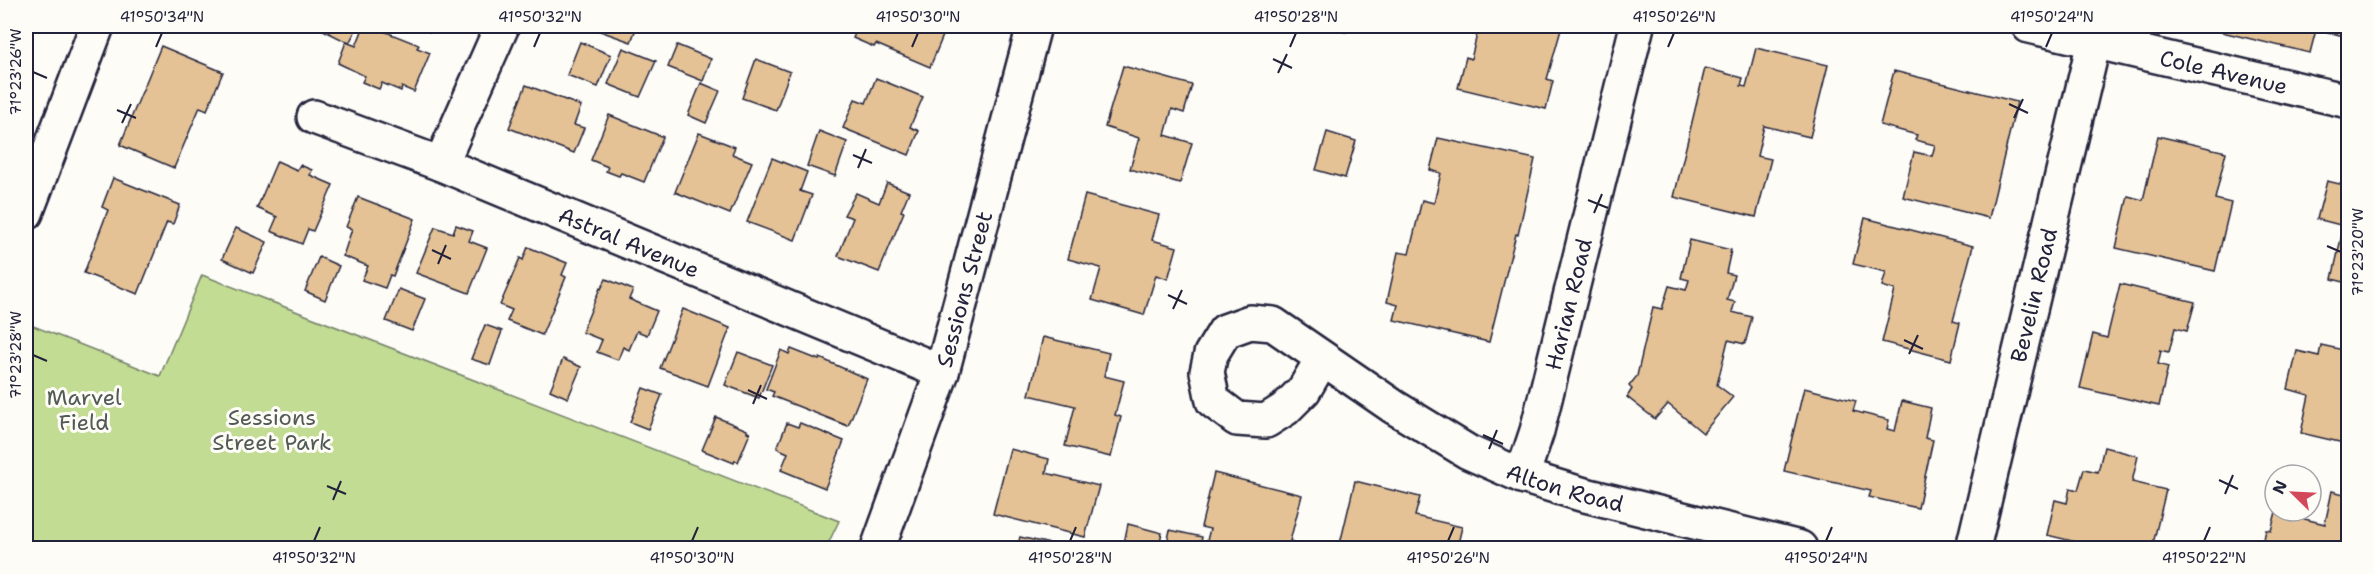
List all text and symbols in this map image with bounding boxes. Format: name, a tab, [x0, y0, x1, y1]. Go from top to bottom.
text: 41°50'34"N	[120, 7, 204, 27]
text: 41°50'32"N	[498, 7, 582, 27]
text: 41°50'30"N	[875, 7, 961, 27]
text: 41°50'28"N	[1254, 7, 1338, 27]
text: 41°50'26"N	[1632, 7, 1716, 27]
text: 41°50'24"N	[2010, 7, 2094, 27]
text: 71°23'26"W	[6, 28, 26, 116]
street label: Cole Avenue	[2157, 43, 2290, 101]
street label: Astral Avenue	[554, 200, 704, 284]
street label: Sessions Street	[929, 208, 999, 370]
text: 71°23'20"W	[2348, 208, 2368, 296]
street label: Bevelin Road	[2003, 225, 2064, 365]
street label: Harian Road	[1538, 235, 1599, 373]
text: 71°23'28"W	[6, 311, 26, 399]
park label: Marvel Field	[46, 383, 122, 437]
park label: Sessions Street Park	[212, 403, 332, 457]
street label: Alton Road	[1502, 456, 1627, 518]
north arrow	[2263, 463, 2323, 523]
text: N	[2268, 477, 2292, 497]
text: 41°50'32"N	[272, 548, 356, 568]
text: 41°50'30"N	[649, 548, 735, 568]
text: 41°50'28"N	[1028, 548, 1112, 568]
text: 41°50'26"N	[1406, 548, 1490, 568]
text: 41°50'24"N	[1784, 548, 1868, 568]
text: 41°50'22"N	[2162, 548, 2246, 568]

